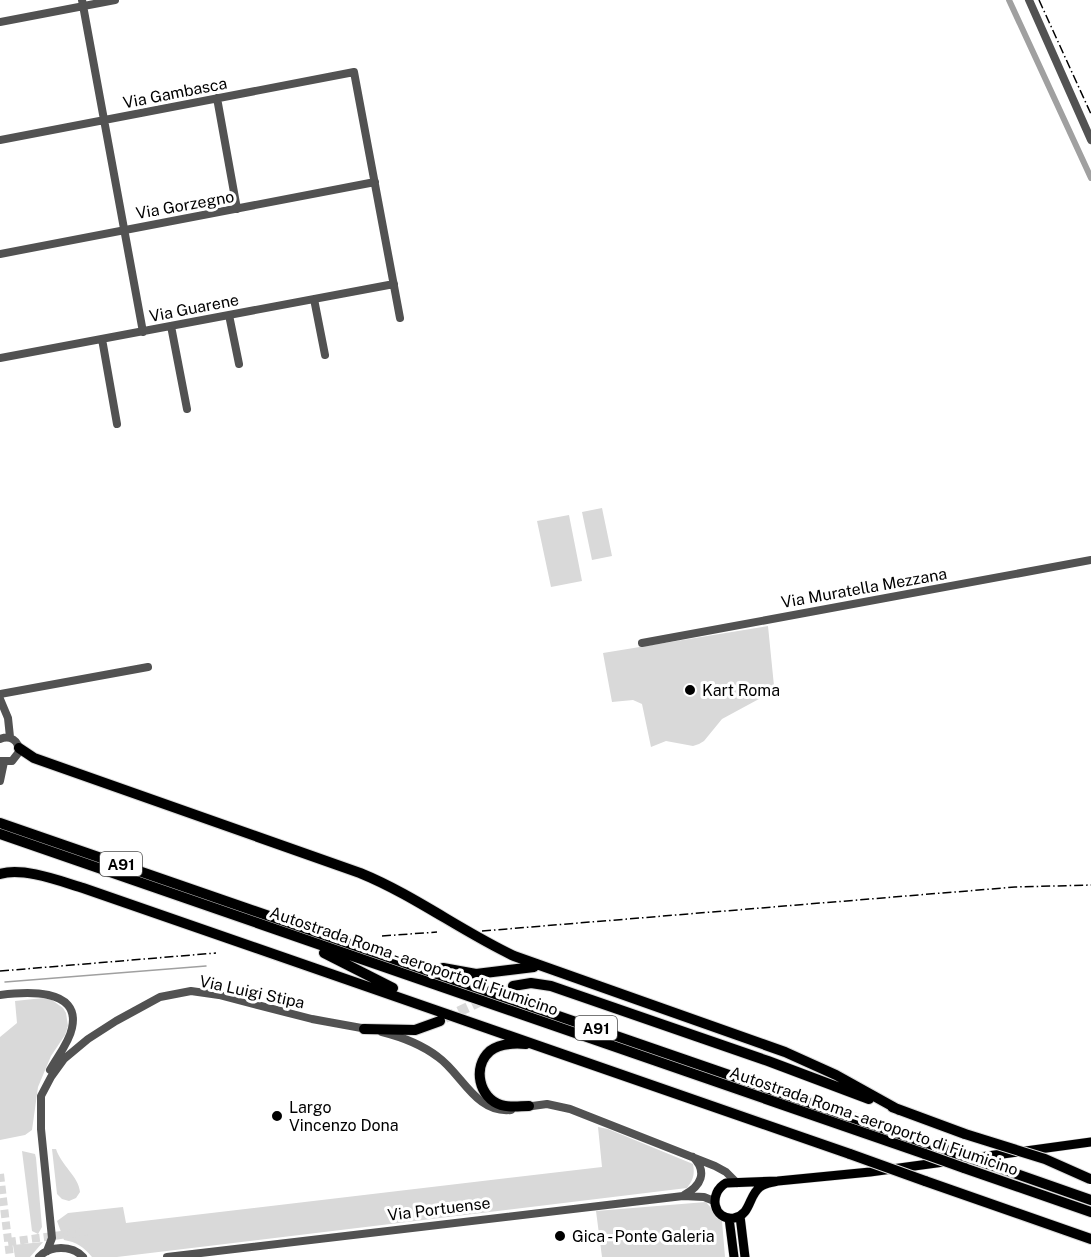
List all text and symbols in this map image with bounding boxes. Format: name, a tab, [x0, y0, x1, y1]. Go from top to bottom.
street label: Via Gambasca	[121, 74, 229, 112]
street label: Via Gorzegno	[134, 187, 236, 223]
street label: Via Guarene	[148, 290, 240, 326]
street label: Via Muratella Mezzana	[780, 564, 948, 612]
place label: Kart Roma	[702, 681, 780, 700]
marker: Kart Roma	[683, 683, 697, 697]
road number: A91	[100, 852, 142, 876]
street label: Autostrada Roma - aeroporto di Fiumicino	[267, 903, 561, 1019]
street label: Via Luigi Stipa	[198, 972, 306, 1012]
road number: A91	[575, 1016, 617, 1040]
street label: Autostrada Roma - aeroporto di Fiumicino	[727, 1063, 1021, 1179]
place label: Largo Vincenzo Dona	[289, 1098, 399, 1135]
marker: Largo Vincenzo Dona	[270, 1109, 284, 1123]
street label: Via Portuense	[387, 1193, 491, 1225]
place label: Gica - Ponte Galeria	[572, 1227, 715, 1246]
marker: Gica - Ponte Galeria	[553, 1229, 567, 1243]

